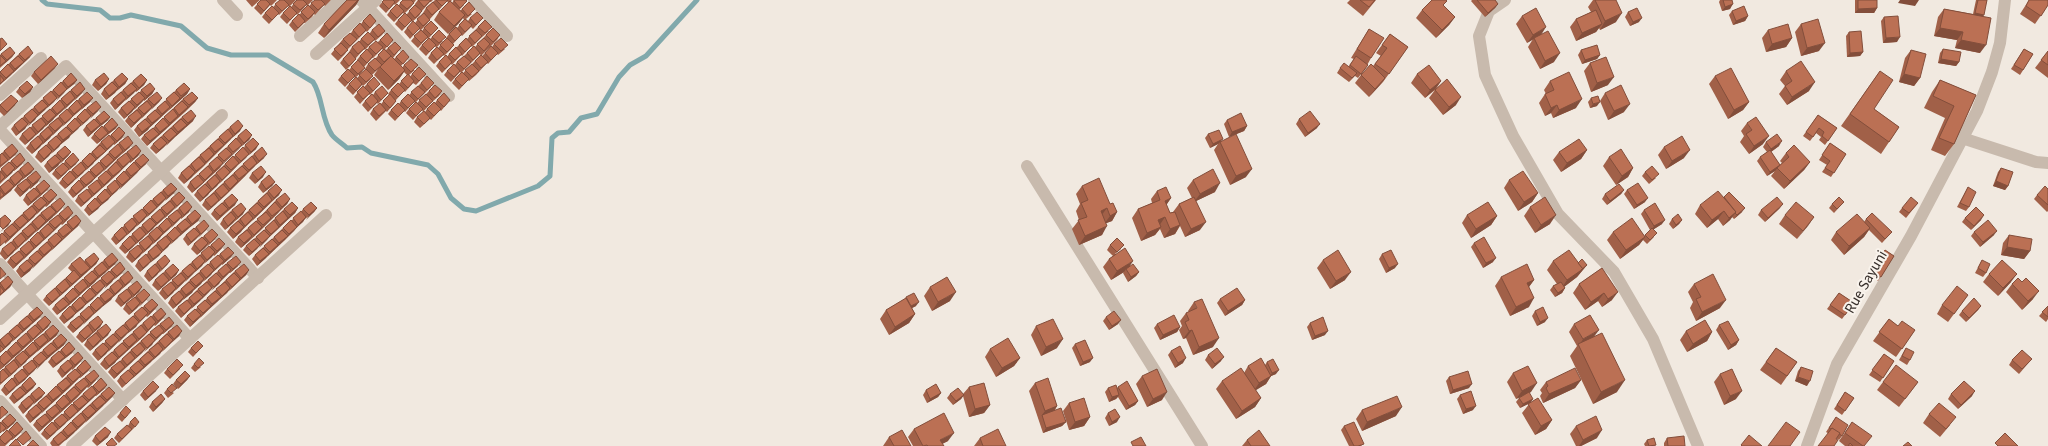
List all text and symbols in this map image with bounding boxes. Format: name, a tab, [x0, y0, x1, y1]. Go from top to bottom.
street label: Rue Sayuni	[1839, 247, 1893, 317]

